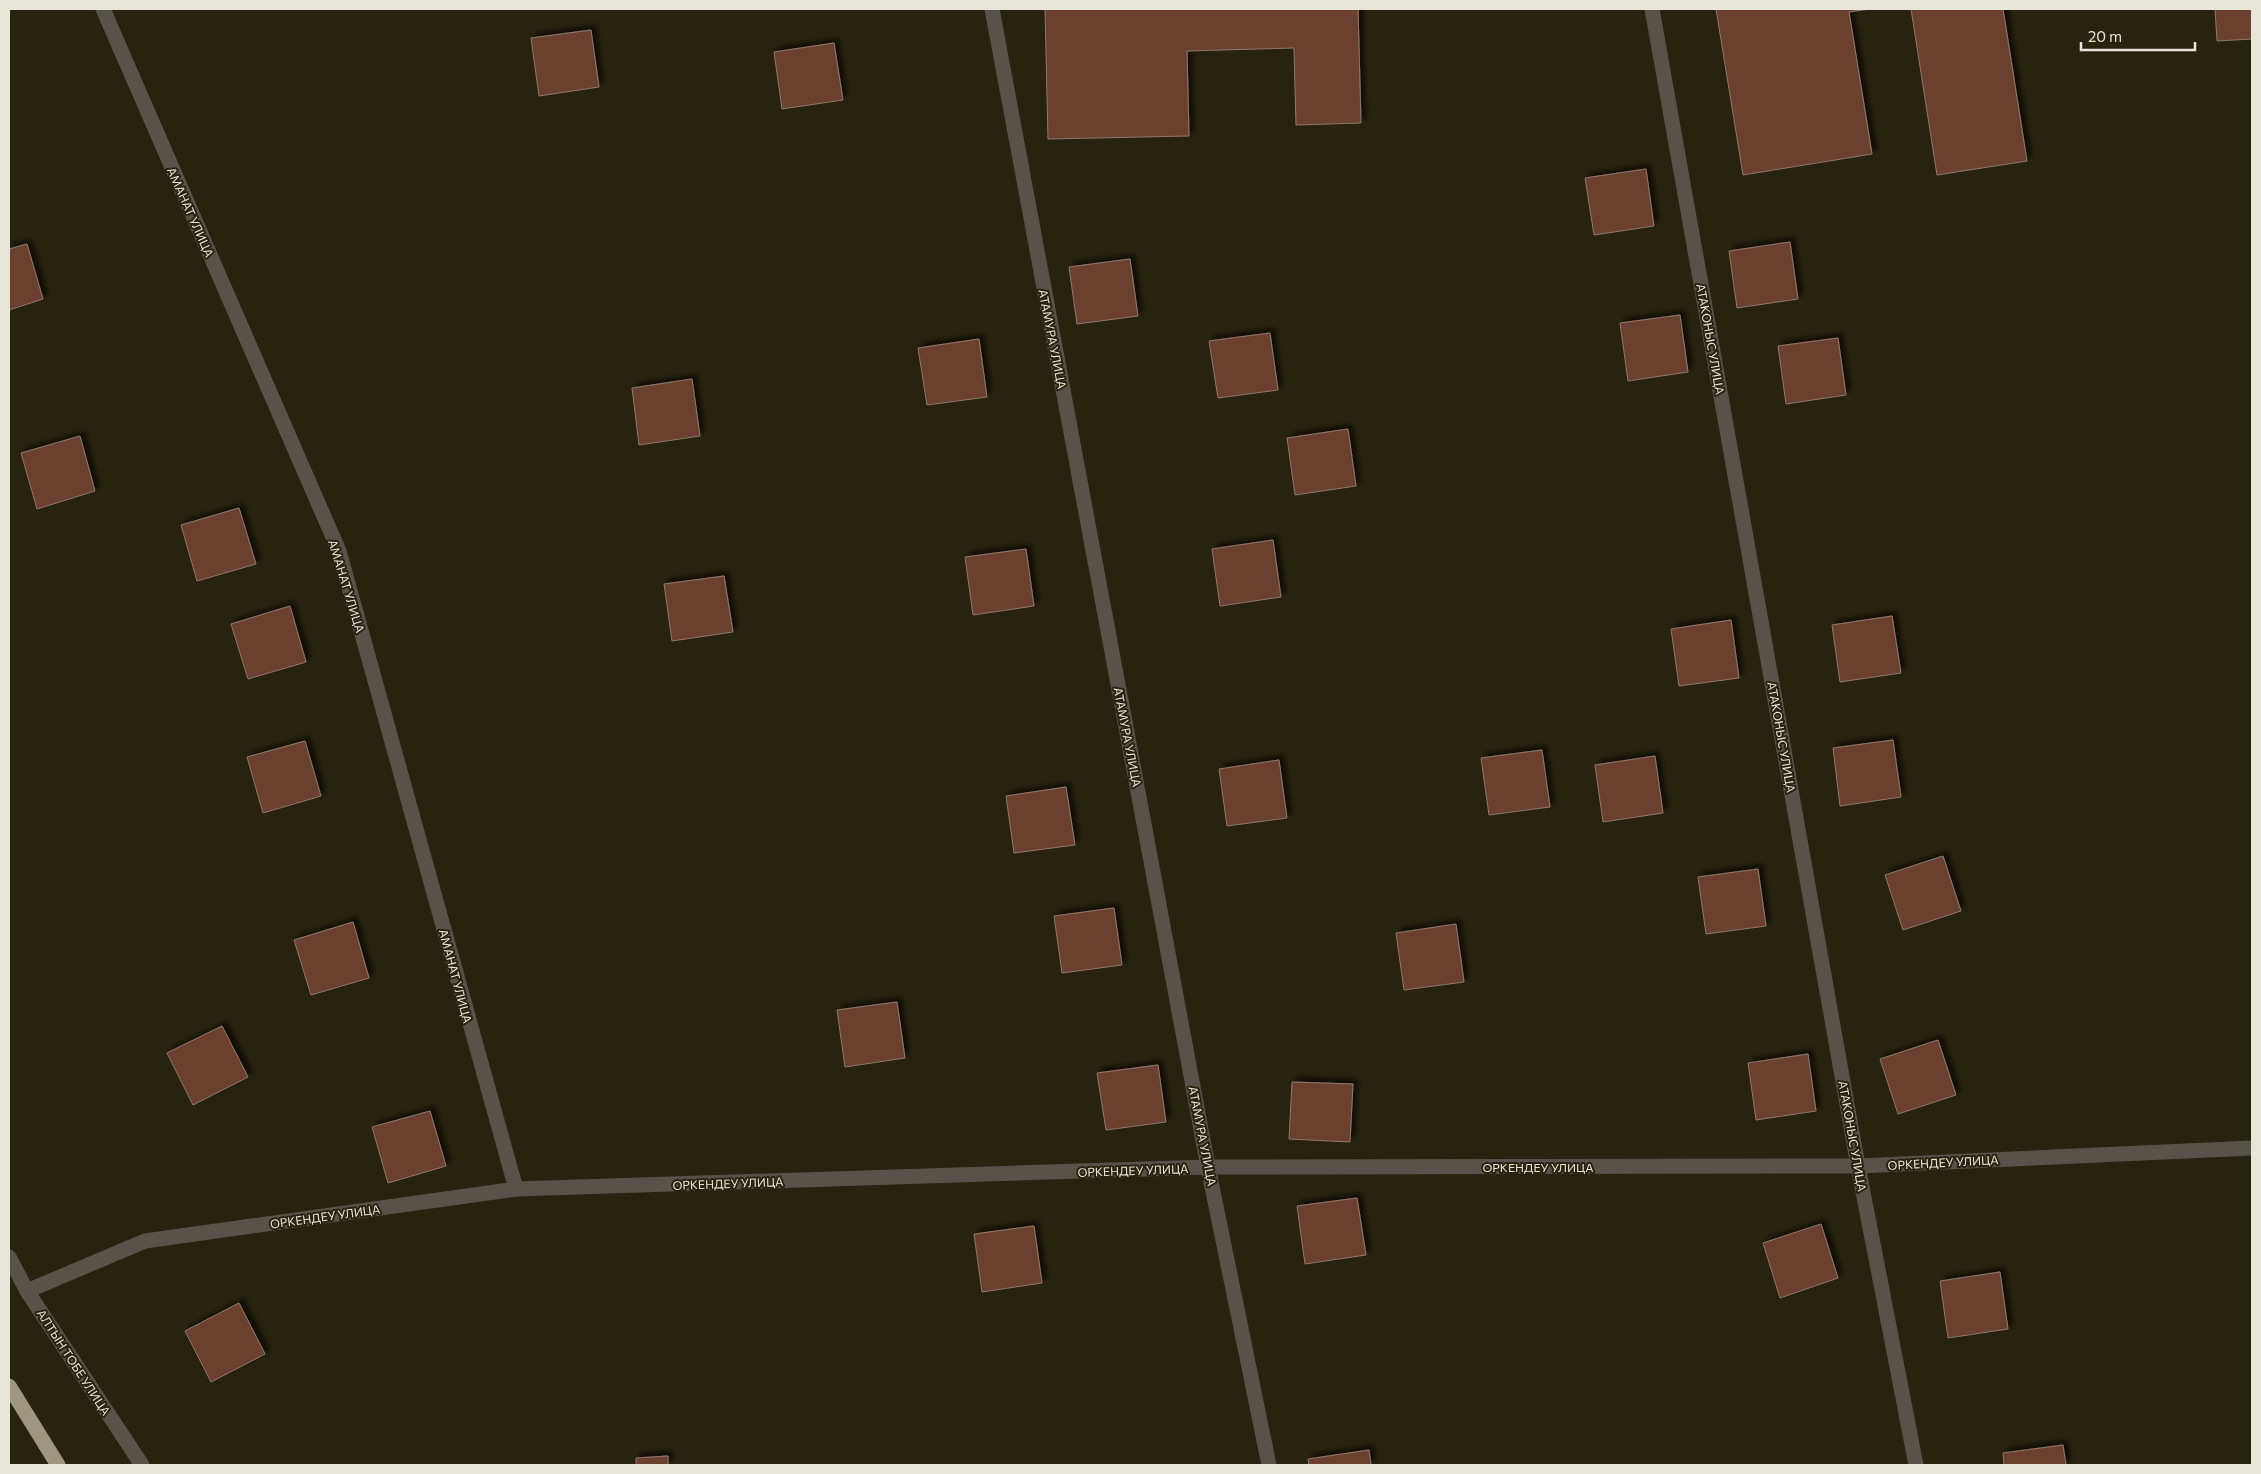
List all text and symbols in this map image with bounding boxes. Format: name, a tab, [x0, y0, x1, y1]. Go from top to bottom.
scale bar	[2081, 20, 2195, 52]
text: 20 m	[2088, 27, 2122, 45]
street label: АМАНАТ УЛИЦА	[165, 165, 217, 259]
street label: АТАКОНЫС УЛИЦА	[1694, 282, 1728, 396]
street label: АТАМУРА УЛИЦА	[1036, 288, 1070, 390]
street label: АМАНАТ УЛИЦА	[326, 538, 368, 634]
street label: АТАКОНЫС УЛИЦА	[1765, 680, 1799, 794]
street label: АТАМУРА УЛИЦА	[1111, 686, 1145, 788]
street label: АМАНАТ УЛИЦА	[437, 927, 475, 1025]
street label: АТАКОНЫС УЛИЦА	[1836, 1079, 1870, 1193]
street label: АТАМУРА УЛИЦА	[1186, 1085, 1220, 1187]
street label: ОРКЕНДЕУ УЛИЦА	[1887, 1152, 1999, 1172]
street label: ОРКЕНДЕУ УЛИЦА	[1483, 1160, 1593, 1174]
street label: ОРКЕНДЕУ УЛИЦА	[1077, 1161, 1189, 1179]
street label: ОРКЕНДЕУ УЛИЦА	[672, 1174, 784, 1192]
street label: ОРКЕНДЕУ УЛИЦА	[269, 1201, 381, 1231]
street label: АЛТЫН ТОБЕ УЛИЦА	[34, 1306, 114, 1418]

